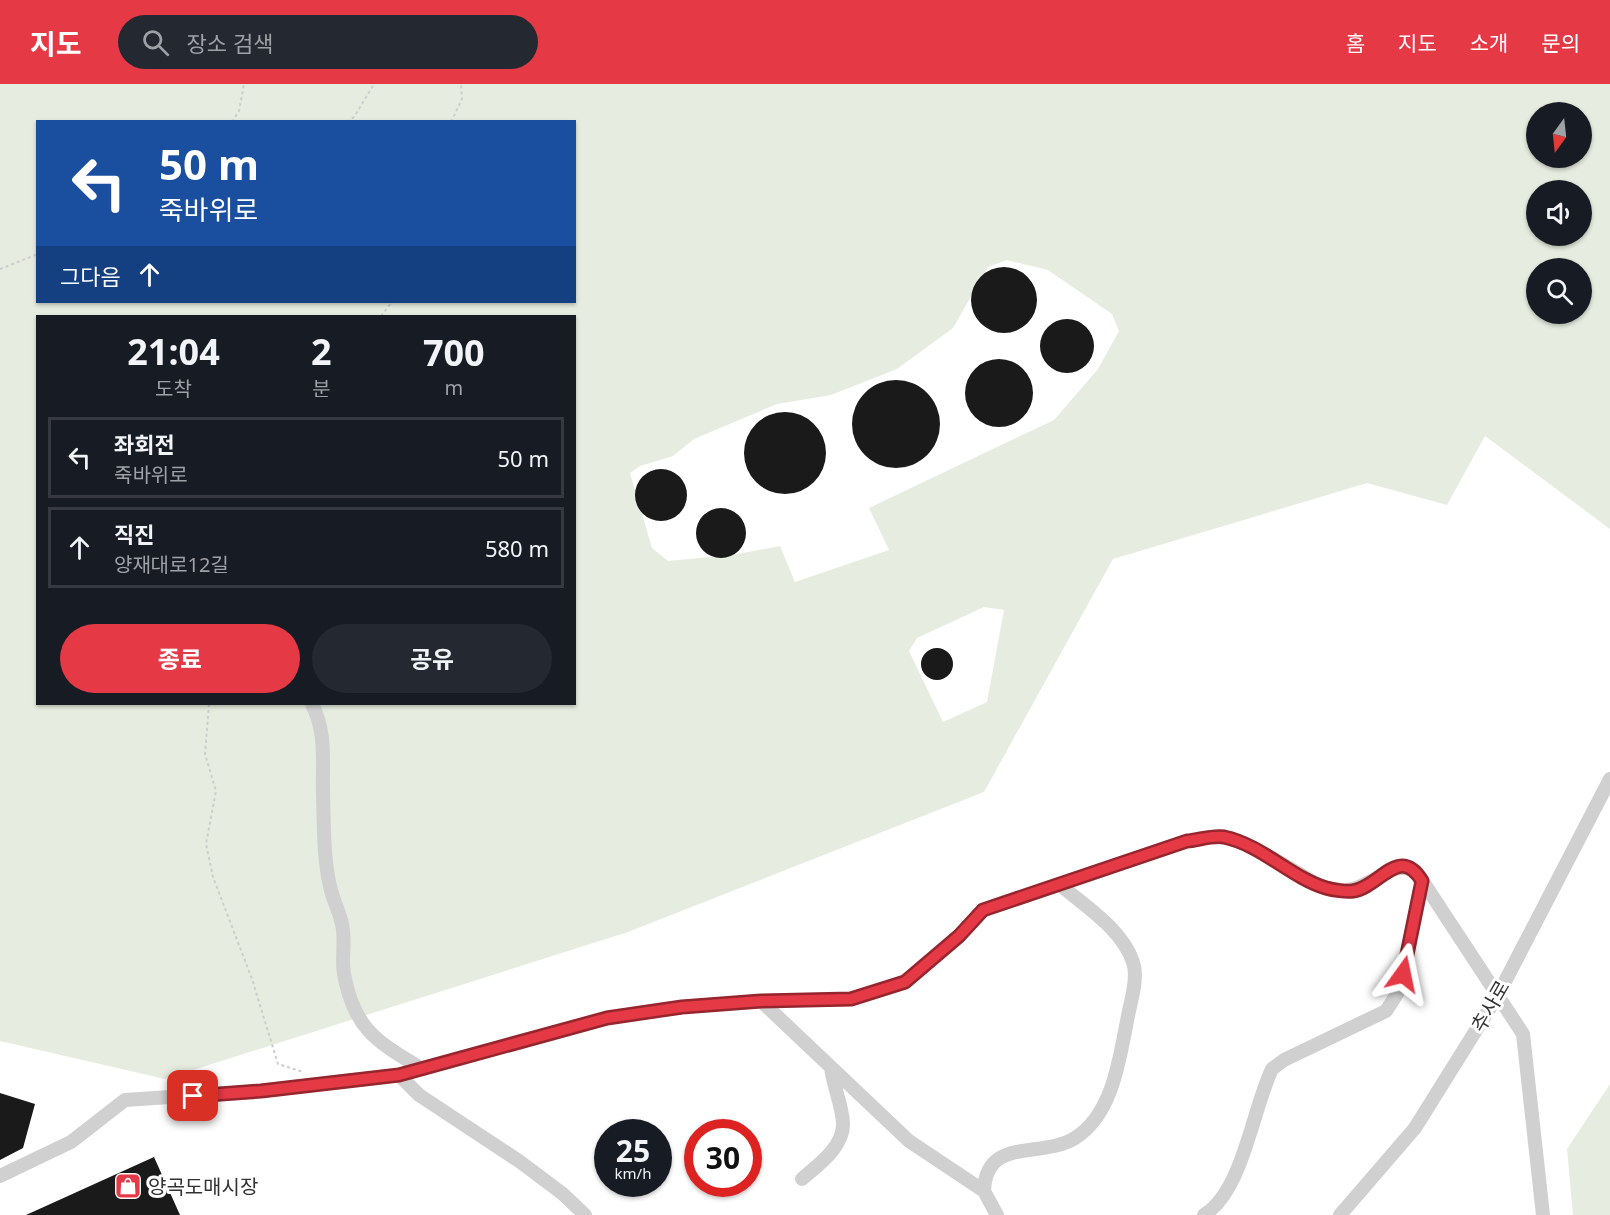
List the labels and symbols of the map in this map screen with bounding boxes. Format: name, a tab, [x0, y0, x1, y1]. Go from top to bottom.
north arrow	[1526, 102, 1592, 168]
position arrow	[1371, 942, 1435, 1006]
street label: 추사로	[1465, 975, 1515, 1037]
pin	[167, 1070, 218, 1121]
speed limit sign: 30	[684, 1119, 762, 1197]
shop icon: 양곡도매시장	[113, 1171, 143, 1201]
place label: 양곡도매시장	[148, 1173, 258, 1200]

